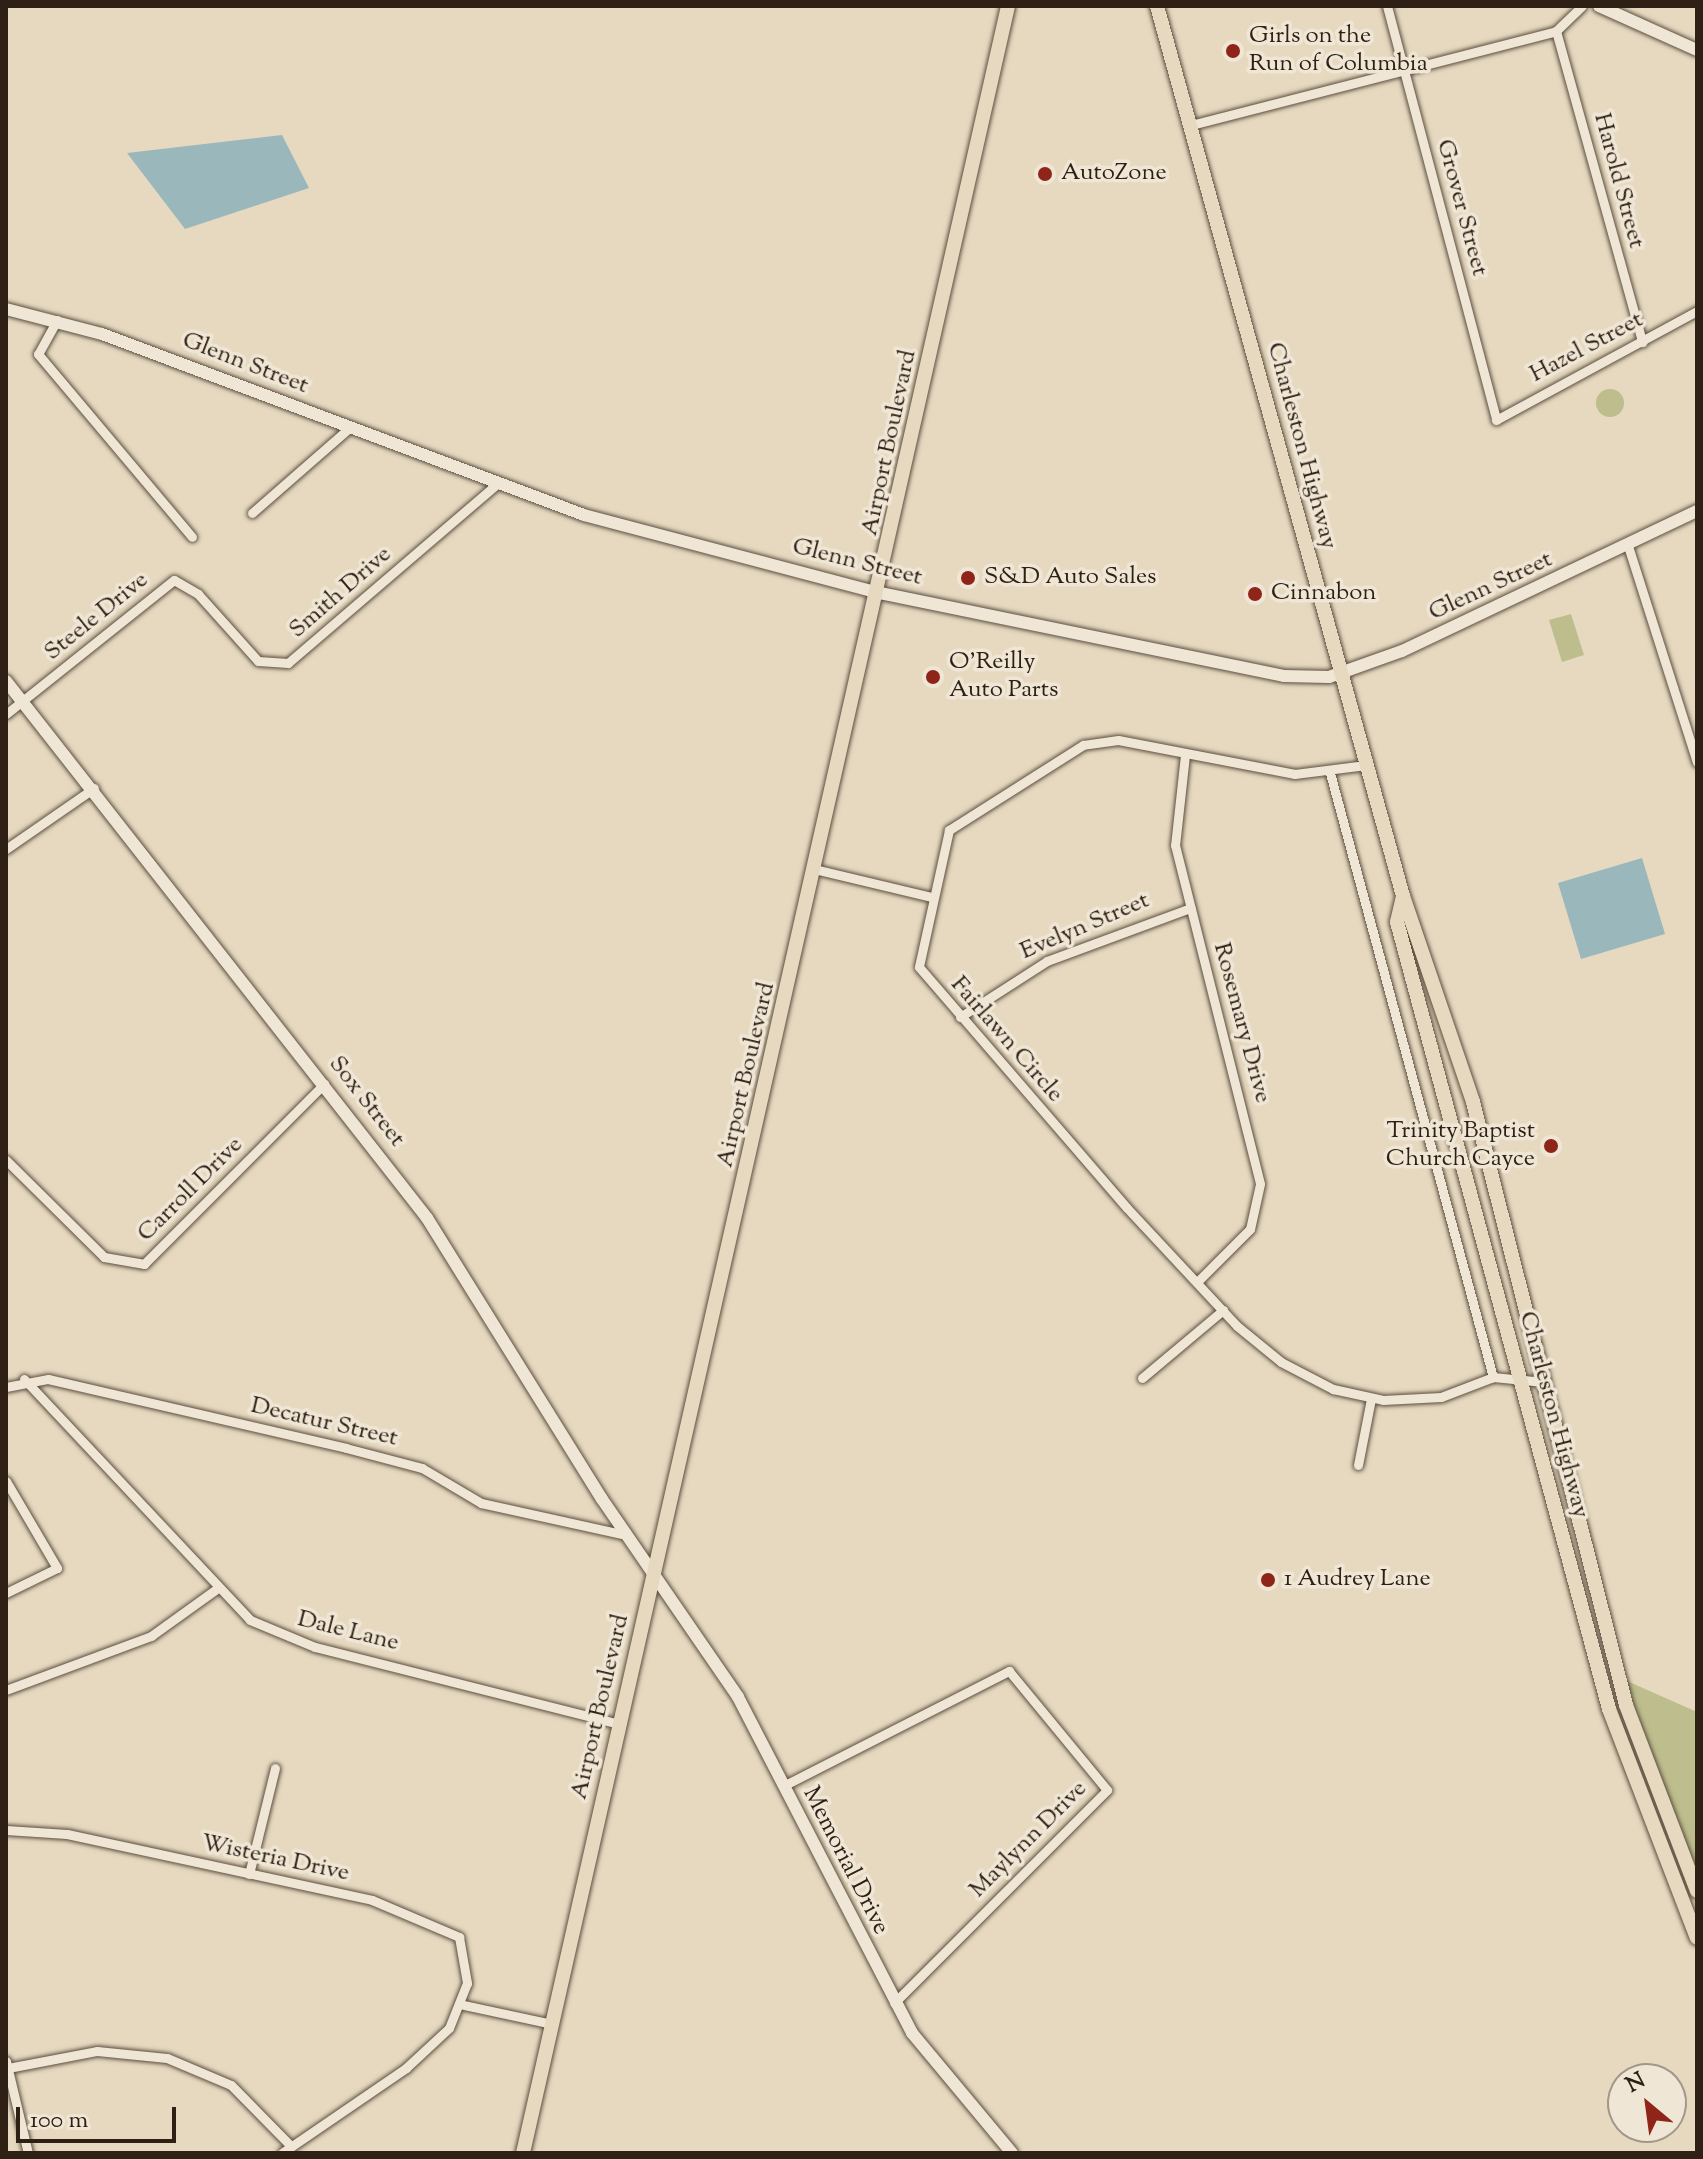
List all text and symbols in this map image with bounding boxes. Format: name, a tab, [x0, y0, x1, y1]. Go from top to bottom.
place label: Girls on the Run of Columbia	[1249, 23, 1428, 79]
marker: Girls on the Run of Columbia	[1224, 42, 1242, 60]
street label: Harold Street	[1586, 110, 1650, 252]
street label: Grover Street	[1429, 137, 1493, 279]
place label: AutoZone	[1061, 160, 1167, 188]
marker: AutoZone	[1036, 165, 1054, 183]
street label: Hazel Street	[1526, 306, 1648, 390]
street label: Glenn Street	[178, 327, 312, 401]
street label: Charleston Highway	[1260, 340, 1342, 552]
street label: Airport Boulevard	[856, 348, 924, 538]
street label: Glenn Street	[789, 533, 925, 593]
street label: Smith Drive	[284, 541, 398, 645]
street label: Glenn Street	[1425, 546, 1557, 628]
place label: S&D Auto Sales	[984, 564, 1157, 592]
street label: Steele Drive	[39, 566, 155, 668]
marker: S&D Auto Sales	[959, 569, 977, 587]
place label: Cinnabon	[1271, 580, 1376, 608]
marker: Cinnabon	[1246, 585, 1264, 603]
place label: O'Reilly Auto Parts	[949, 649, 1059, 705]
marker: O'Reilly Auto Parts	[924, 668, 942, 686]
street label: Evelyn Street	[1016, 887, 1154, 967]
street label: Rosemary Drive	[1206, 940, 1276, 1106]
street label: Fairlawn Circle	[944, 971, 1068, 1109]
street label: Airport Boulevard	[712, 980, 782, 1170]
street label: Sox Street	[322, 1051, 410, 1153]
place label: Trinity Baptist Church Cayce	[1386, 1118, 1535, 1174]
street label: Carroll Drive	[132, 1131, 250, 1249]
marker: Trinity Baptist Church Cayce	[1542, 1137, 1560, 1155]
street label: Charleston Highway	[1512, 1309, 1594, 1521]
street label: Decatur Street	[248, 1392, 400, 1454]
place label: 1 Audrey Lane	[1284, 1566, 1431, 1594]
marker: 1 Audrey Lane	[1259, 1571, 1277, 1589]
street label: Dale Lane	[294, 1606, 402, 1658]
street label: Airport Boulevard	[566, 1612, 636, 1802]
street label: Maylynn Drive	[964, 1775, 1094, 1905]
street label: Memorial Drive	[795, 1782, 895, 1940]
street label: Wisteria Drive	[198, 1829, 352, 1889]
north arrow	[1607, 2063, 1687, 2143]
text: N	[1621, 2066, 1652, 2102]
scale bar	[20, 2091, 180, 2141]
text: 100 m	[30, 2104, 88, 2138]

